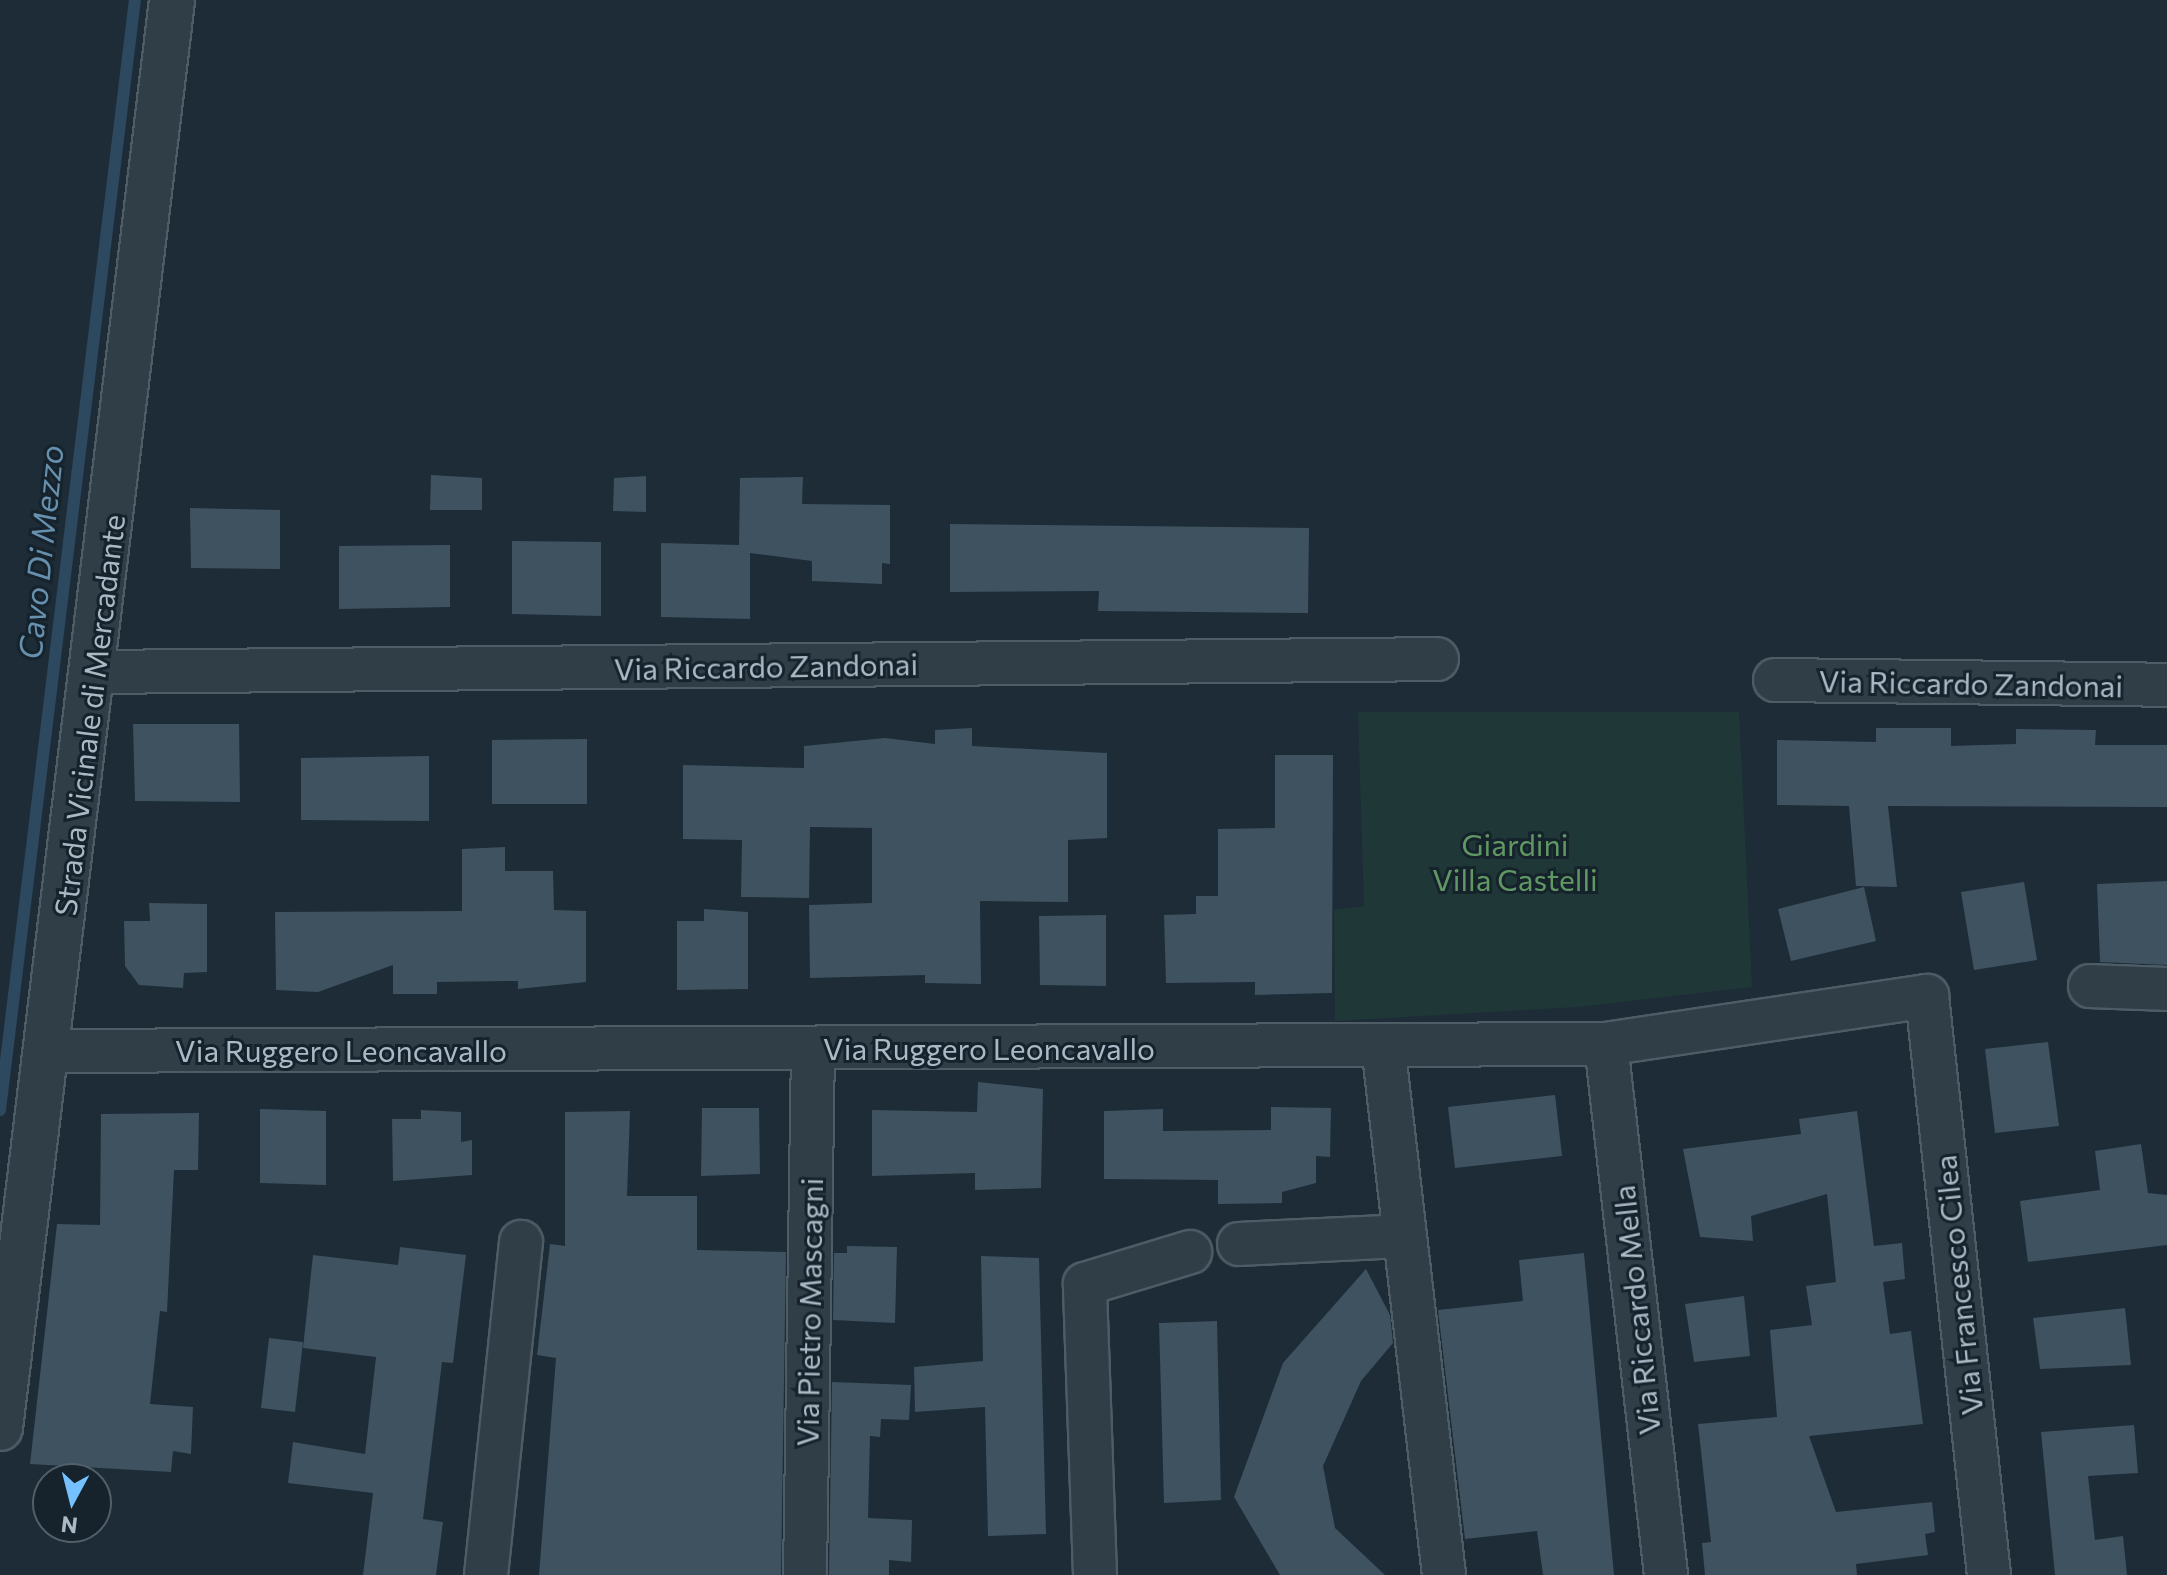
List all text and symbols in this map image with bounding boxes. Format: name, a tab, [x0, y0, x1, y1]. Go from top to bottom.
water label: Cavo Di Mezzo	[10, 443, 70, 661]
street label: Strada Vicinale di Mercadante	[47, 512, 131, 918]
street label: Via Riccardo Zandonai	[614, 645, 918, 687]
street label: Via Riccardo Zandonai	[1819, 662, 2123, 704]
park label: Giardini Villa Castelli	[1432, 826, 1598, 896]
street label: Via Ruggero Leoncavallo	[823, 1030, 1155, 1066]
street label: Via Ruggero Leoncavallo	[175, 1032, 507, 1068]
street label: Via Francesco Cilea	[1926, 1153, 1990, 1417]
street label: Via Pietro Mascagni	[789, 1177, 829, 1447]
street label: Via Riccardo Mella	[1605, 1183, 1667, 1437]
north arrow	[32, 1463, 112, 1543]
text: N	[59, 1511, 79, 1540]

